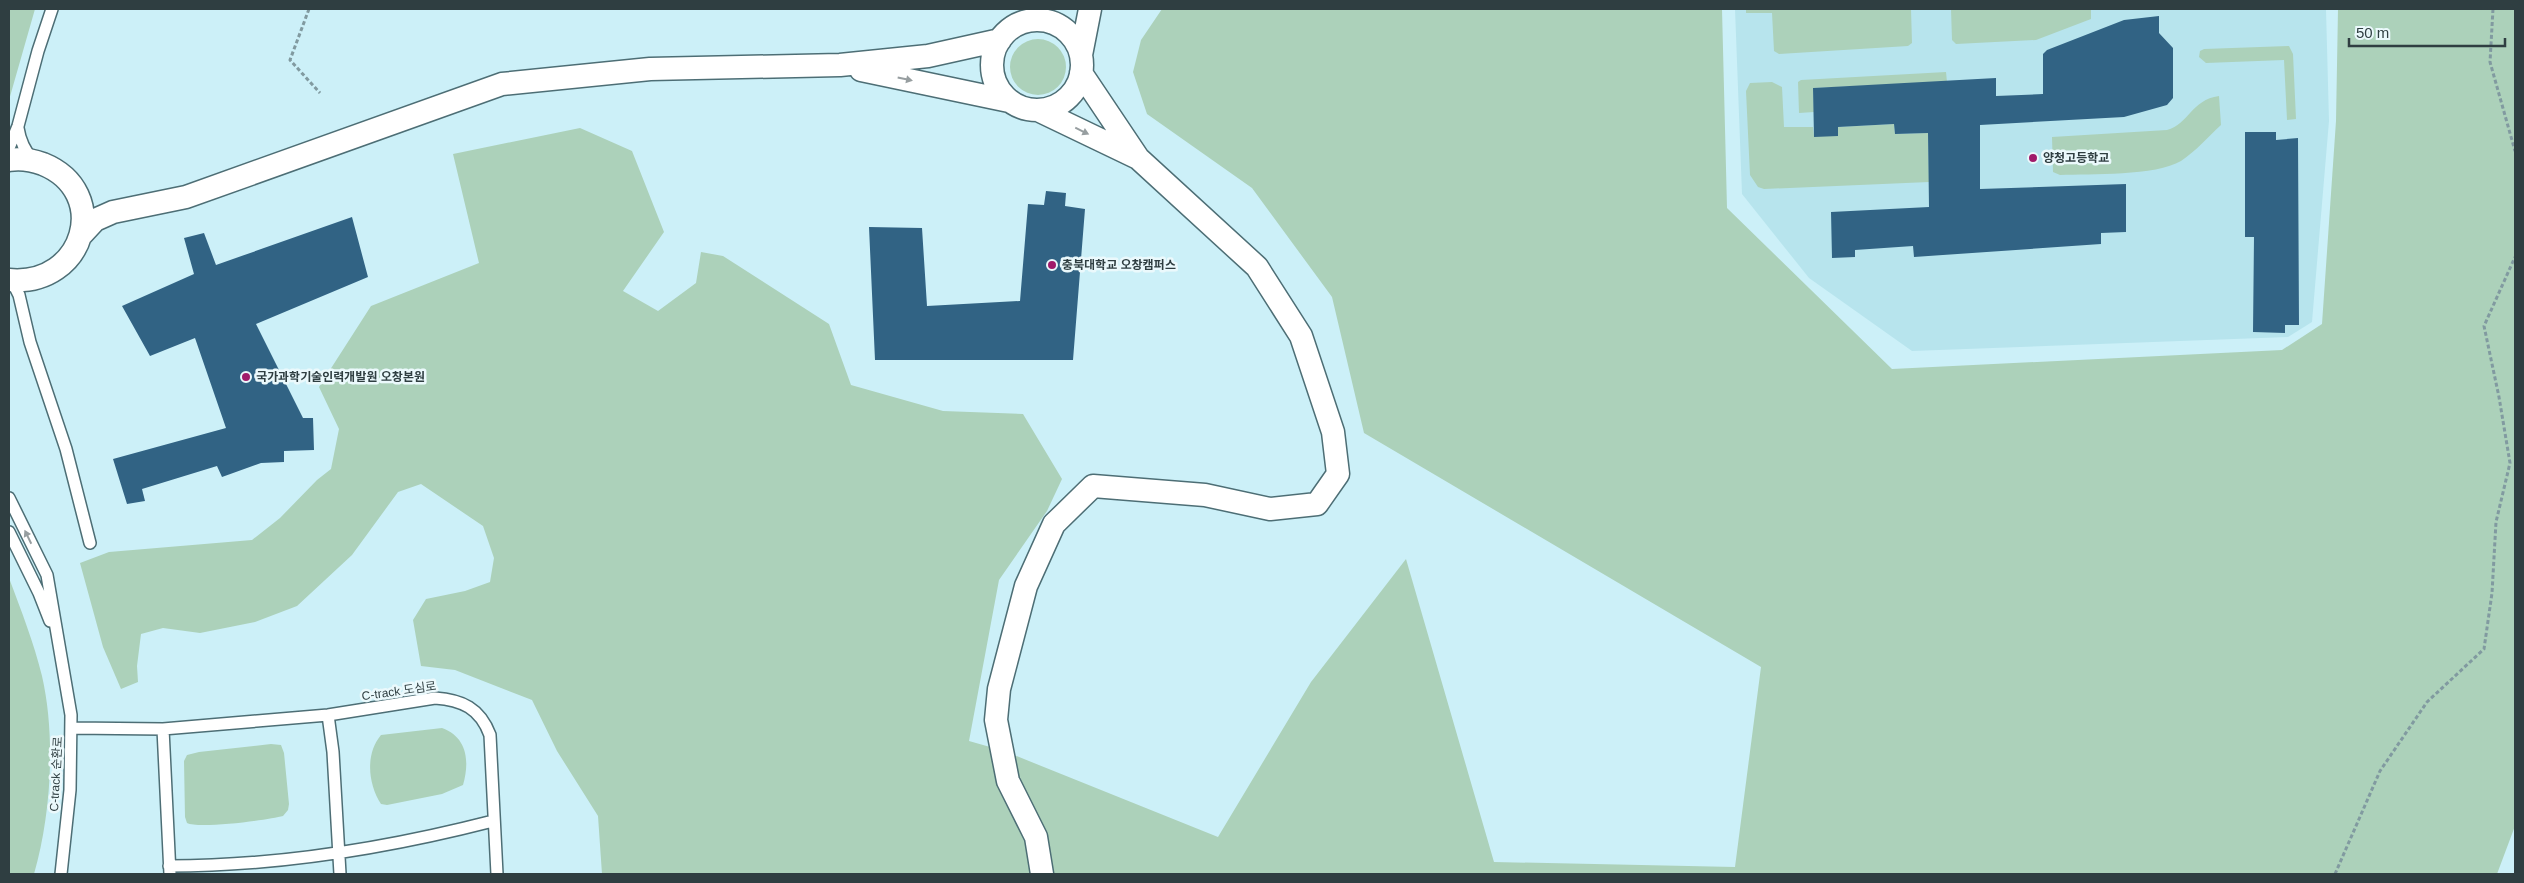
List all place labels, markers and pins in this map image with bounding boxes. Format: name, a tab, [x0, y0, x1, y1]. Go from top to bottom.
place label: 양청고등학교	[2043, 151, 2109, 165]
marker: 양청고등학교	[2027, 152, 2039, 164]
place label: 충북대학교 오창캠퍼스	[1062, 258, 1176, 272]
marker: 충북대학교 오창캠퍼스	[1046, 259, 1058, 271]
place label: 국가과학기술인력개발원 오창본원	[256, 370, 425, 384]
marker: 국가과학기술인력개발원 오창본원	[240, 371, 252, 383]

